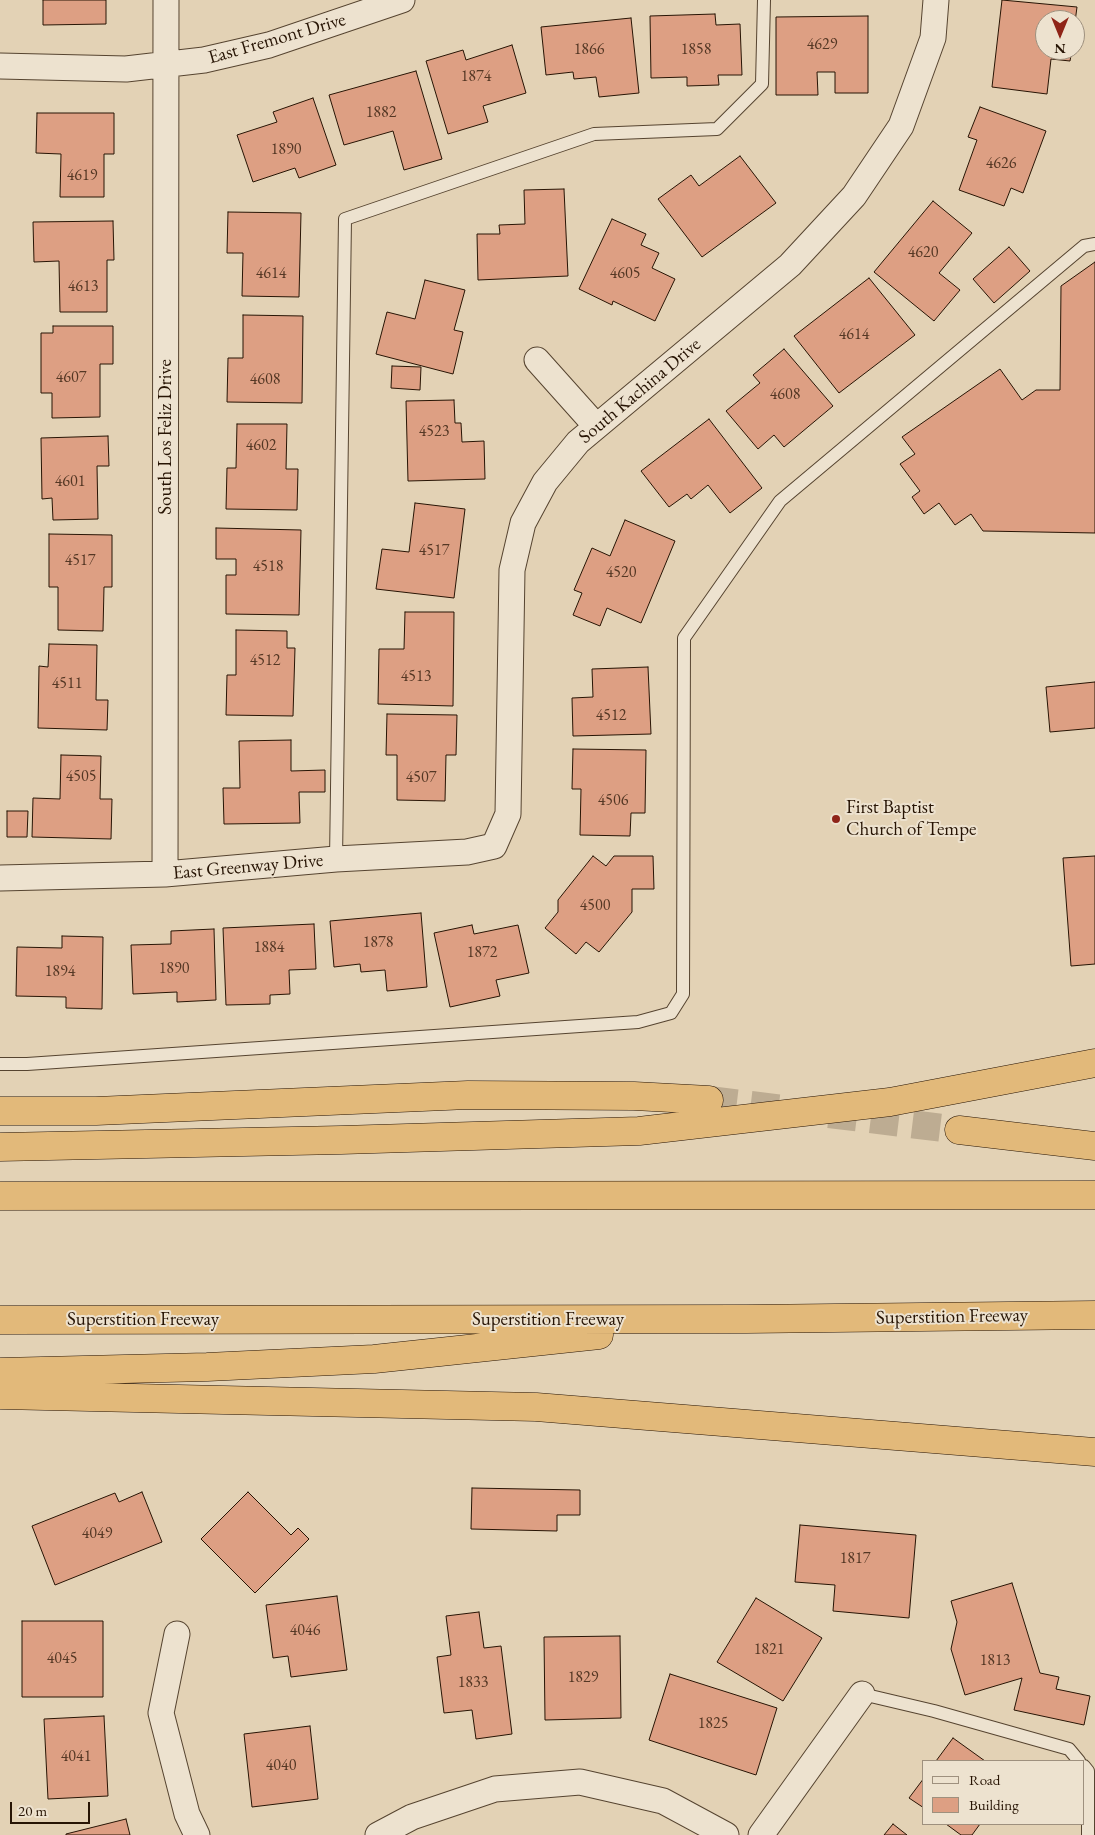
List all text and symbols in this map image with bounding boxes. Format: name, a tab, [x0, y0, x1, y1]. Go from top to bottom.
street label: East Fremont Drive	[206, 9, 348, 69]
north arrow	[1035, 10, 1085, 60]
house number: 4629	[807, 35, 837, 55]
house number: 1866	[574, 40, 604, 60]
house number: 1858	[681, 40, 711, 60]
text: N	[1054, 40, 1066, 58]
house number: 1874	[461, 67, 491, 87]
house number: 1882	[366, 103, 396, 123]
house number: 1890	[271, 140, 301, 160]
house number: 4626	[986, 154, 1016, 174]
house number: 4619	[67, 166, 97, 186]
house number: 4620	[908, 243, 938, 263]
house number: 4614	[256, 264, 286, 284]
house number: 4605	[610, 264, 640, 284]
house number: 4613	[68, 277, 98, 297]
house number: 4614	[839, 325, 869, 345]
street label: South Kachina Drive	[574, 333, 706, 449]
street label: South Los Feliz Drive	[155, 359, 177, 515]
house number: 4607	[56, 368, 86, 388]
house number: 4608	[250, 370, 280, 390]
house number: 4608	[770, 385, 800, 405]
house number: 4523	[419, 422, 449, 442]
house number: 4602	[246, 436, 276, 456]
house number: 4601	[55, 472, 85, 492]
house number: 4517	[419, 541, 449, 561]
house number: 4517	[65, 551, 95, 571]
house number: 4518	[253, 557, 283, 577]
house number: 4520	[606, 563, 636, 583]
house number: 4512	[250, 651, 280, 671]
house number: 4513	[401, 667, 431, 687]
house number: 4511	[52, 674, 82, 694]
house number: 4512	[596, 706, 626, 726]
house number: 4505	[66, 767, 96, 787]
house number: 4507	[406, 768, 436, 788]
house number: 4506	[598, 791, 628, 811]
place label: First Baptist Church of Tempe	[846, 797, 976, 841]
marker: First Baptist Church of Tempe	[830, 813, 842, 825]
street label: East Greenway Drive	[172, 849, 324, 885]
house number: 4500	[580, 896, 610, 916]
house number: 1878	[363, 933, 393, 953]
house number: 1884	[254, 938, 284, 958]
house number: 1872	[467, 943, 497, 963]
house number: 1890	[159, 959, 189, 979]
house number: 1894	[45, 962, 75, 982]
street label: Superstition Freeway	[876, 1304, 1028, 1330]
street label: Superstition Freeway	[67, 1309, 219, 1331]
street label: Superstition Freeway	[472, 1309, 624, 1331]
house number: 4049	[82, 1524, 112, 1544]
house number: 1817	[840, 1549, 870, 1569]
house number: 4046	[290, 1621, 320, 1641]
house number: 1821	[754, 1640, 784, 1660]
house number: 4045	[47, 1649, 77, 1669]
house number: 1813	[980, 1651, 1010, 1671]
house number: 1829	[568, 1668, 598, 1688]
house number: 1833	[458, 1673, 488, 1693]
house number: 1825	[698, 1714, 728, 1734]
house number: 4041	[61, 1747, 91, 1767]
house number: 4040	[266, 1756, 296, 1776]
legend	[922, 1760, 1085, 1825]
text: Road	[969, 1770, 1000, 1789]
scale bar	[12, 1792, 92, 1824]
text: Building	[969, 1795, 1019, 1814]
text: 20 m	[18, 1801, 47, 1820]

